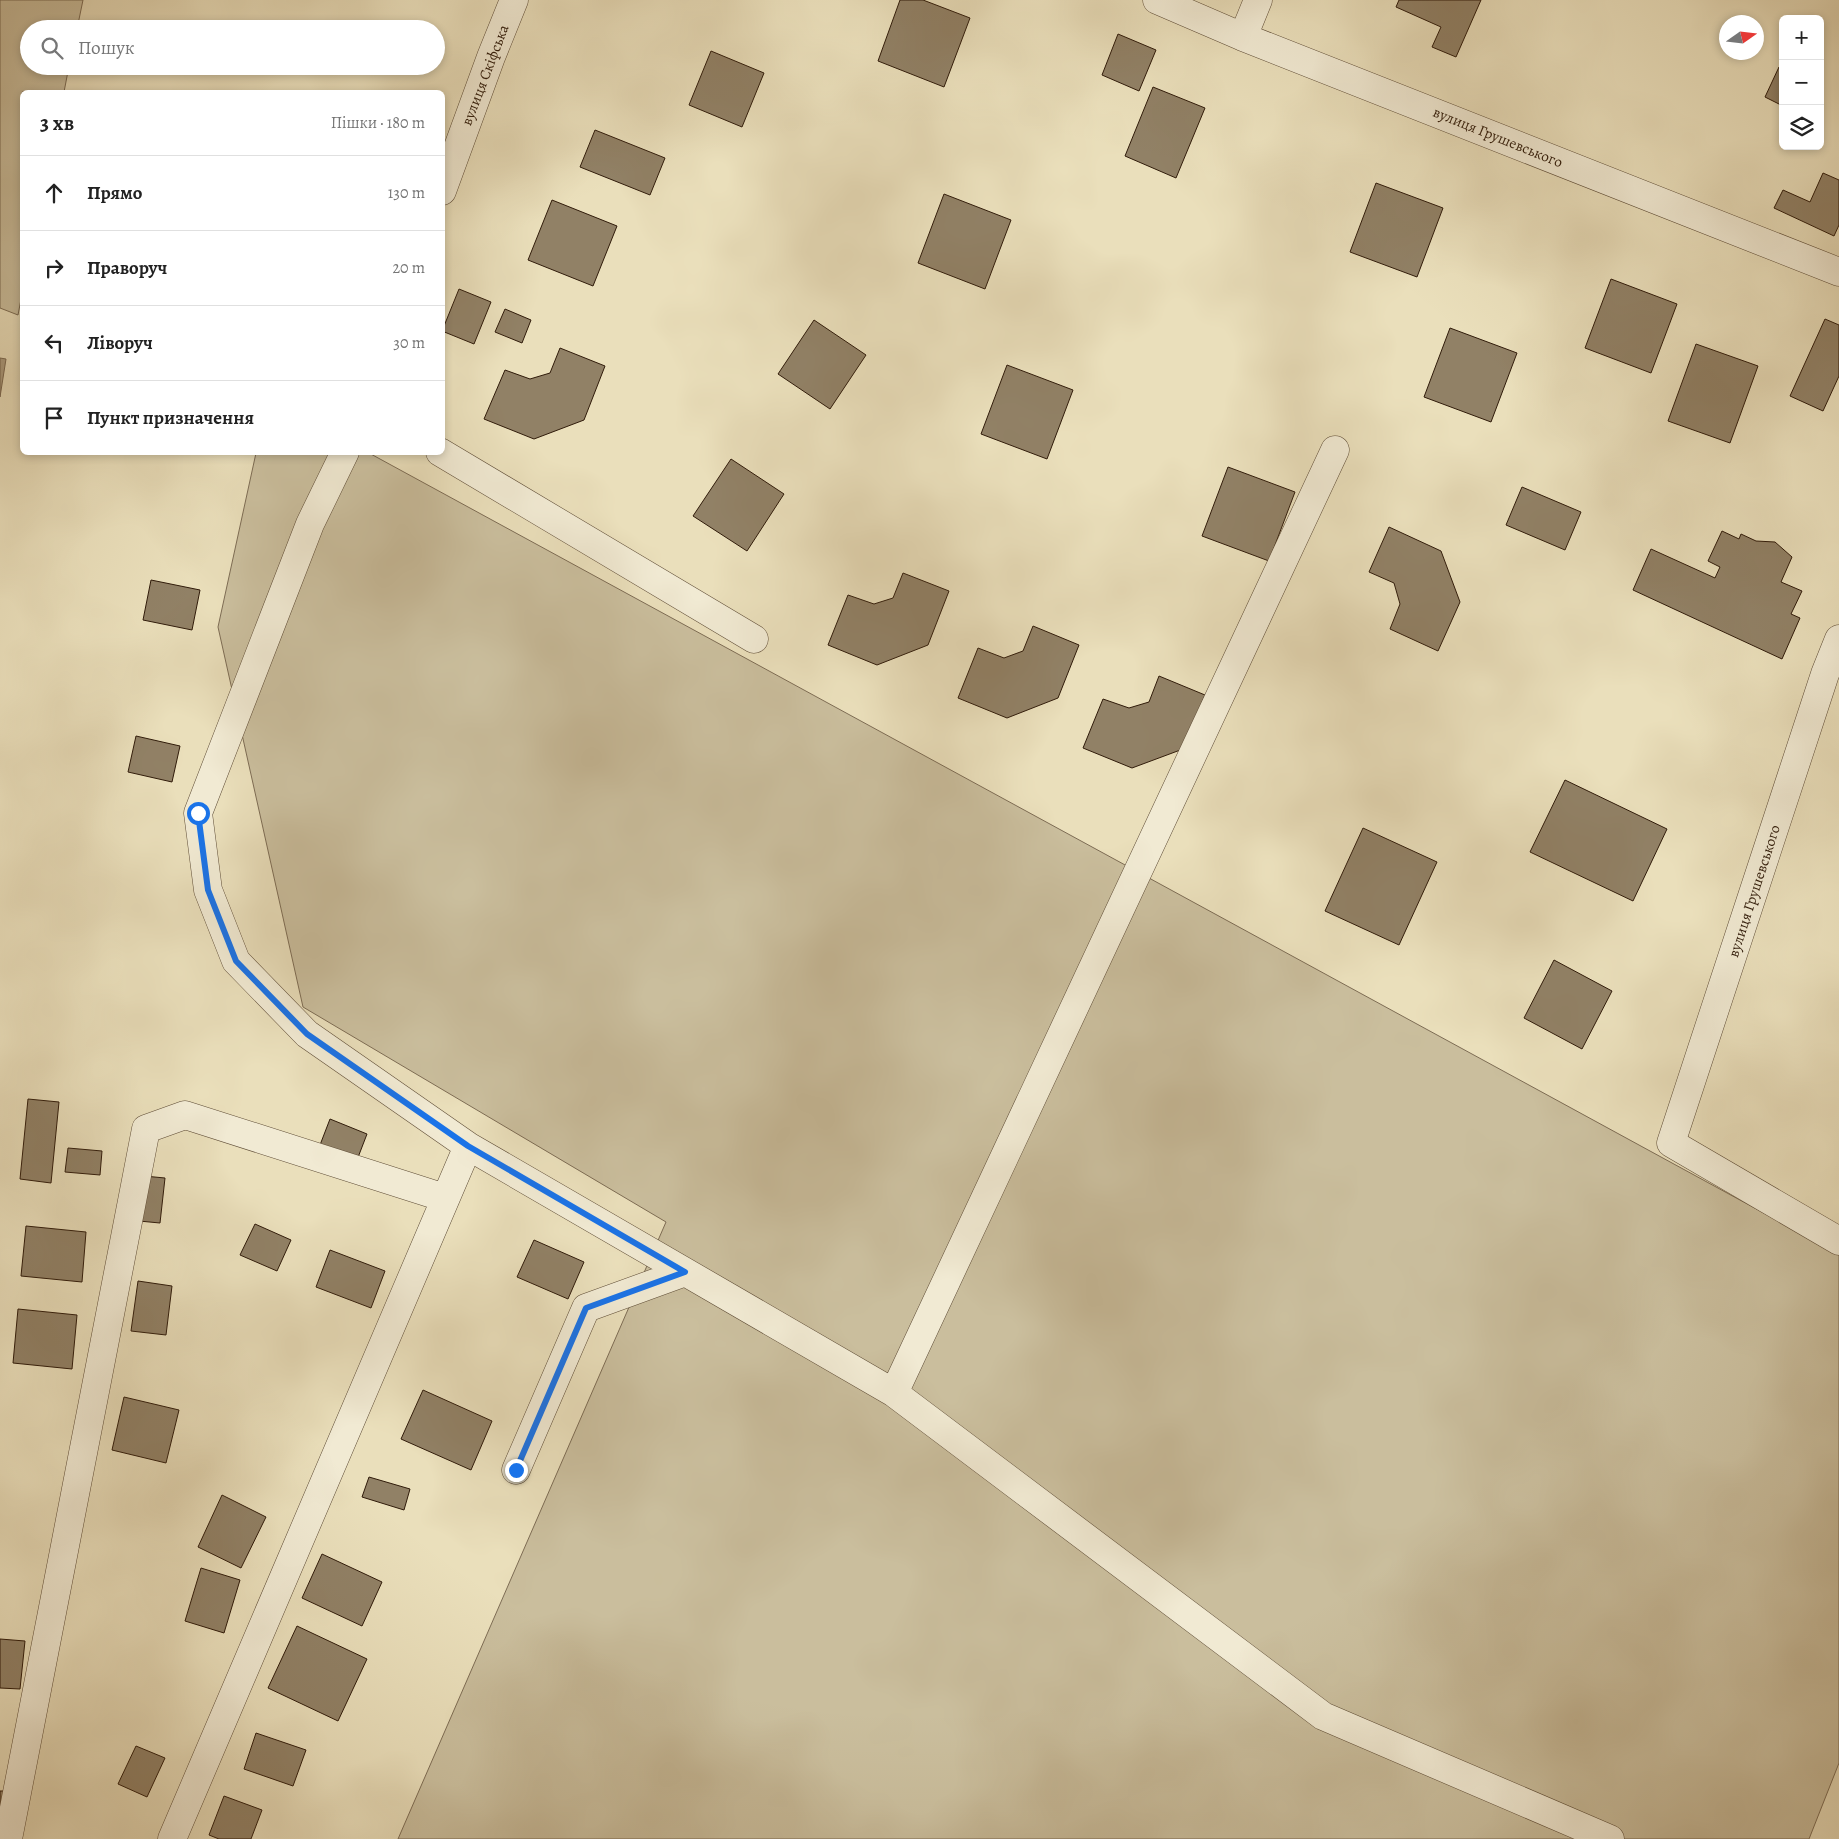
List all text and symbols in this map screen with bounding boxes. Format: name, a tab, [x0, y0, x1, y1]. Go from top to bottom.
north arrow	[1719, 15, 1764, 60]
map controls	[1779, 15, 1824, 150]
button: +	[1779, 15, 1824, 60]
search box	[20, 20, 445, 75]
street label: вулиця Скіфська	[457, 22, 513, 128]
icon: search	[38, 34, 66, 62]
text: Пошук	[78, 35, 135, 61]
button: −	[1779, 60, 1824, 105]
street label: вулиця Грушевського	[1430, 102, 1566, 172]
button: layers	[1779, 105, 1824, 150]
text: 3 хв	[40, 109, 74, 137]
text: Пішки · 180 m	[331, 112, 425, 134]
icon: ahead	[40, 179, 68, 207]
text: Прямо	[87, 180, 142, 206]
text: 130 m	[388, 182, 425, 204]
icon: right	[40, 254, 68, 282]
text: Праворуч	[87, 255, 167, 281]
text: 20 m	[392, 257, 425, 279]
icon: left	[40, 329, 68, 357]
text: Ліворуч	[87, 330, 153, 356]
text: 30 m	[393, 332, 425, 354]
icon: arrive	[40, 404, 68, 432]
text: Пункт призначення	[87, 405, 254, 431]
route start	[187, 802, 210, 825]
street label: вулиця Грушевського	[1723, 822, 1785, 960]
route end	[505, 1459, 528, 1482]

